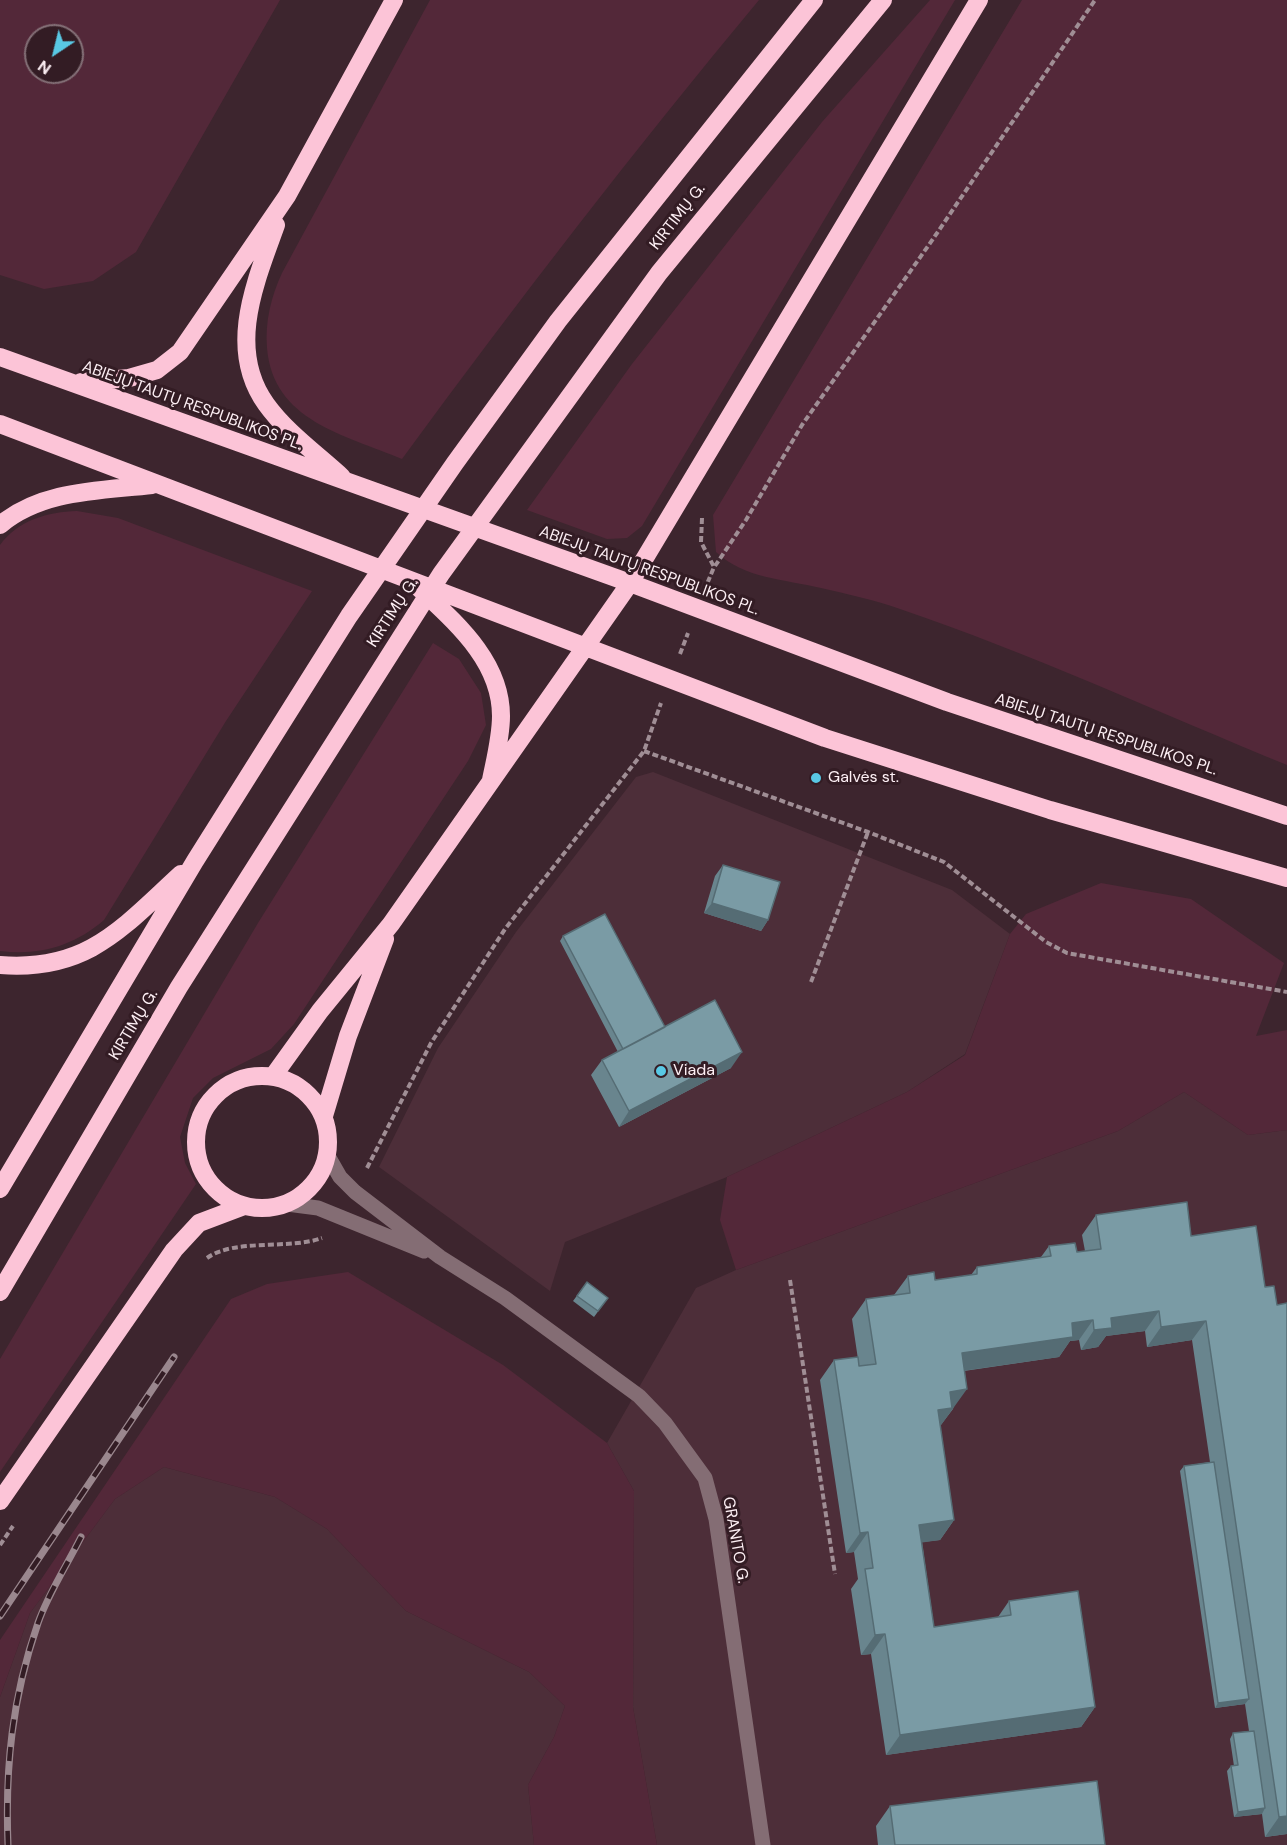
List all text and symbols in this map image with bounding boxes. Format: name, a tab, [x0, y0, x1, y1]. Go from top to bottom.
north arrow	[24, 24, 84, 84]
text: N	[34, 56, 55, 79]
street label: KIRTIMŲ G.	[646, 180, 710, 254]
street label: ABIEJŲ TAUTŲ RESPUBLIKOS PL.	[79, 357, 305, 455]
street label: ABIEJŲ TAUTŲ RESPUBLIKOS PL.	[536, 522, 762, 620]
street label: KIRTIMŲ G.	[363, 575, 423, 651]
street label: ABIEJŲ TAUTŲ RESPUBLIKOS PL.	[992, 690, 1220, 780]
place label: Galvės st.	[828, 768, 899, 788]
marker: Galvės st.	[809, 771, 823, 785]
street label: KIRTIMŲ G.	[105, 986, 163, 1064]
place label: Viada	[673, 1061, 715, 1081]
marker: Viada	[654, 1064, 668, 1078]
street label: GRANITO G.	[718, 1495, 752, 1585]

